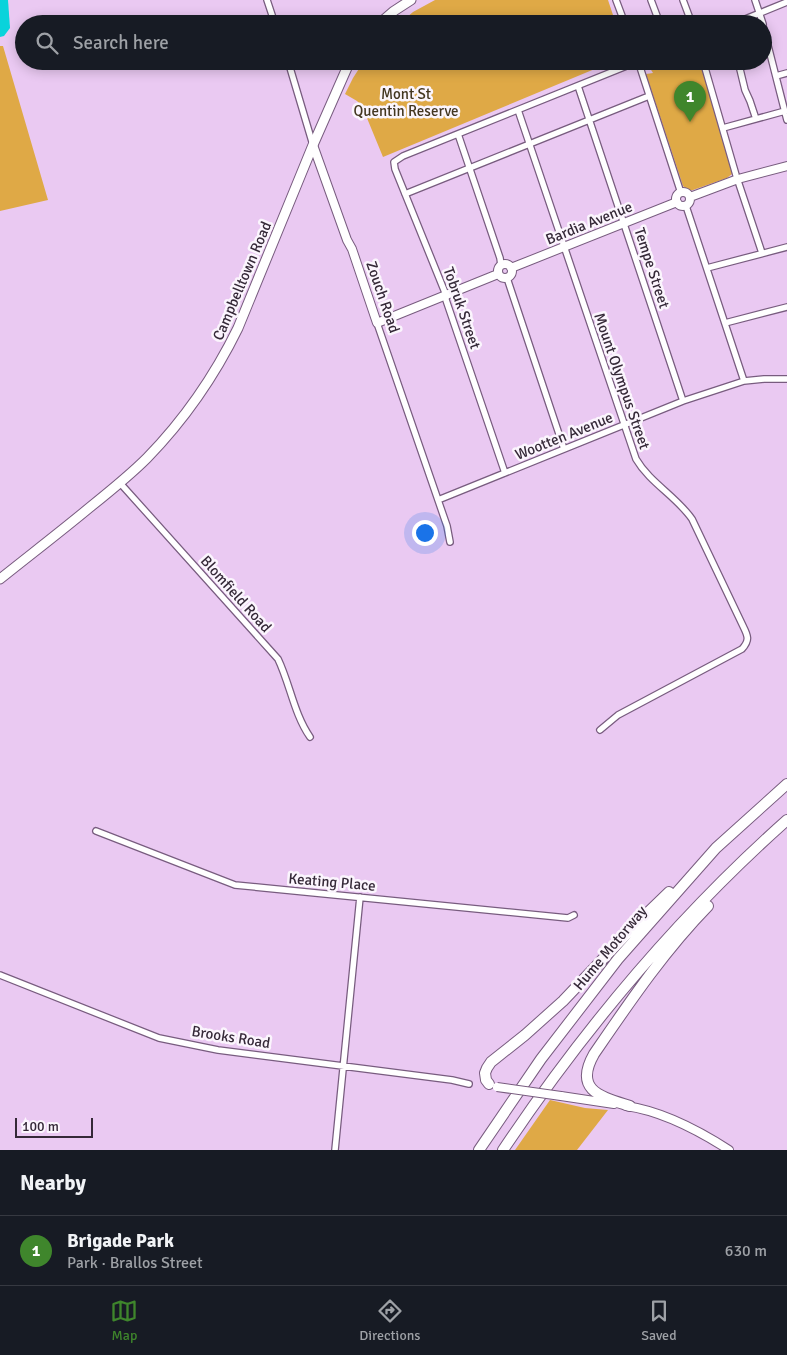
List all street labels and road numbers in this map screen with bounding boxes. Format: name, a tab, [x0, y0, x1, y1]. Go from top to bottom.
street label: Bardia Avenue	[543, 197, 635, 249]
street label: Campbelltown Road	[209, 219, 275, 343]
street label: Tempe Street	[631, 226, 673, 310]
street label: Zouch Road	[362, 259, 404, 335]
street label: Tobruk Street	[440, 265, 484, 351]
street label: Mount Olympus Street	[590, 310, 654, 452]
street label: Wootten Avenue	[512, 408, 616, 464]
street label: Blomfield Road	[197, 552, 275, 636]
street label: Keating Place	[288, 869, 376, 895]
street label: Hume Motorway	[569, 902, 651, 994]
street label: Brooks Road	[190, 1022, 272, 1052]

